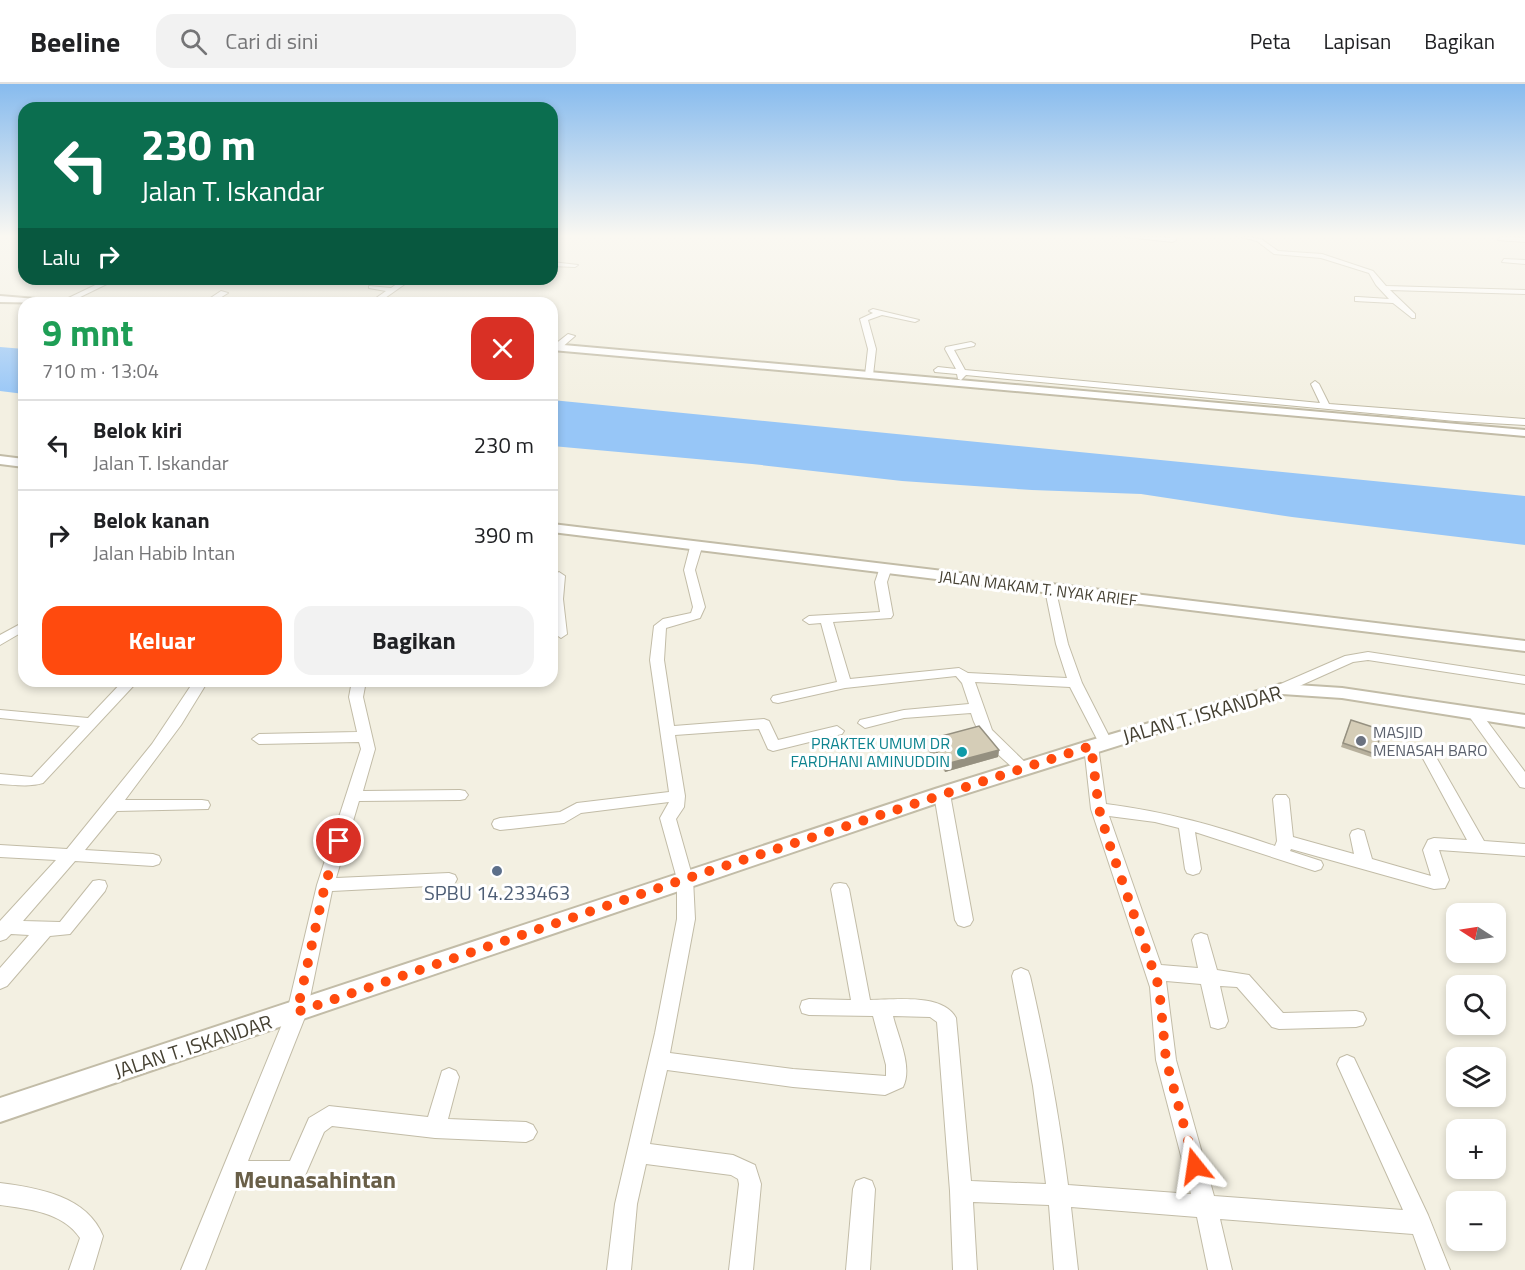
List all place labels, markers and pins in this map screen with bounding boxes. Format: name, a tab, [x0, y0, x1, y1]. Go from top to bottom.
place label: MASJID MENASAH BARO	[1373, 720, 1488, 762]
place label: PRAKTEK UMUM DR FARDHANI AMINUDDIN	[790, 731, 950, 773]
marker: MASJID MENASAH BARO	[1354, 734, 1368, 748]
marker: PRAKTEK UMUM DR FARDHANI AMINUDDIN	[955, 745, 969, 759]
pin	[313, 815, 364, 866]
marker: SPBU 14.233463	[490, 864, 504, 878]
place label: SPBU 14.233463	[424, 877, 570, 908]

